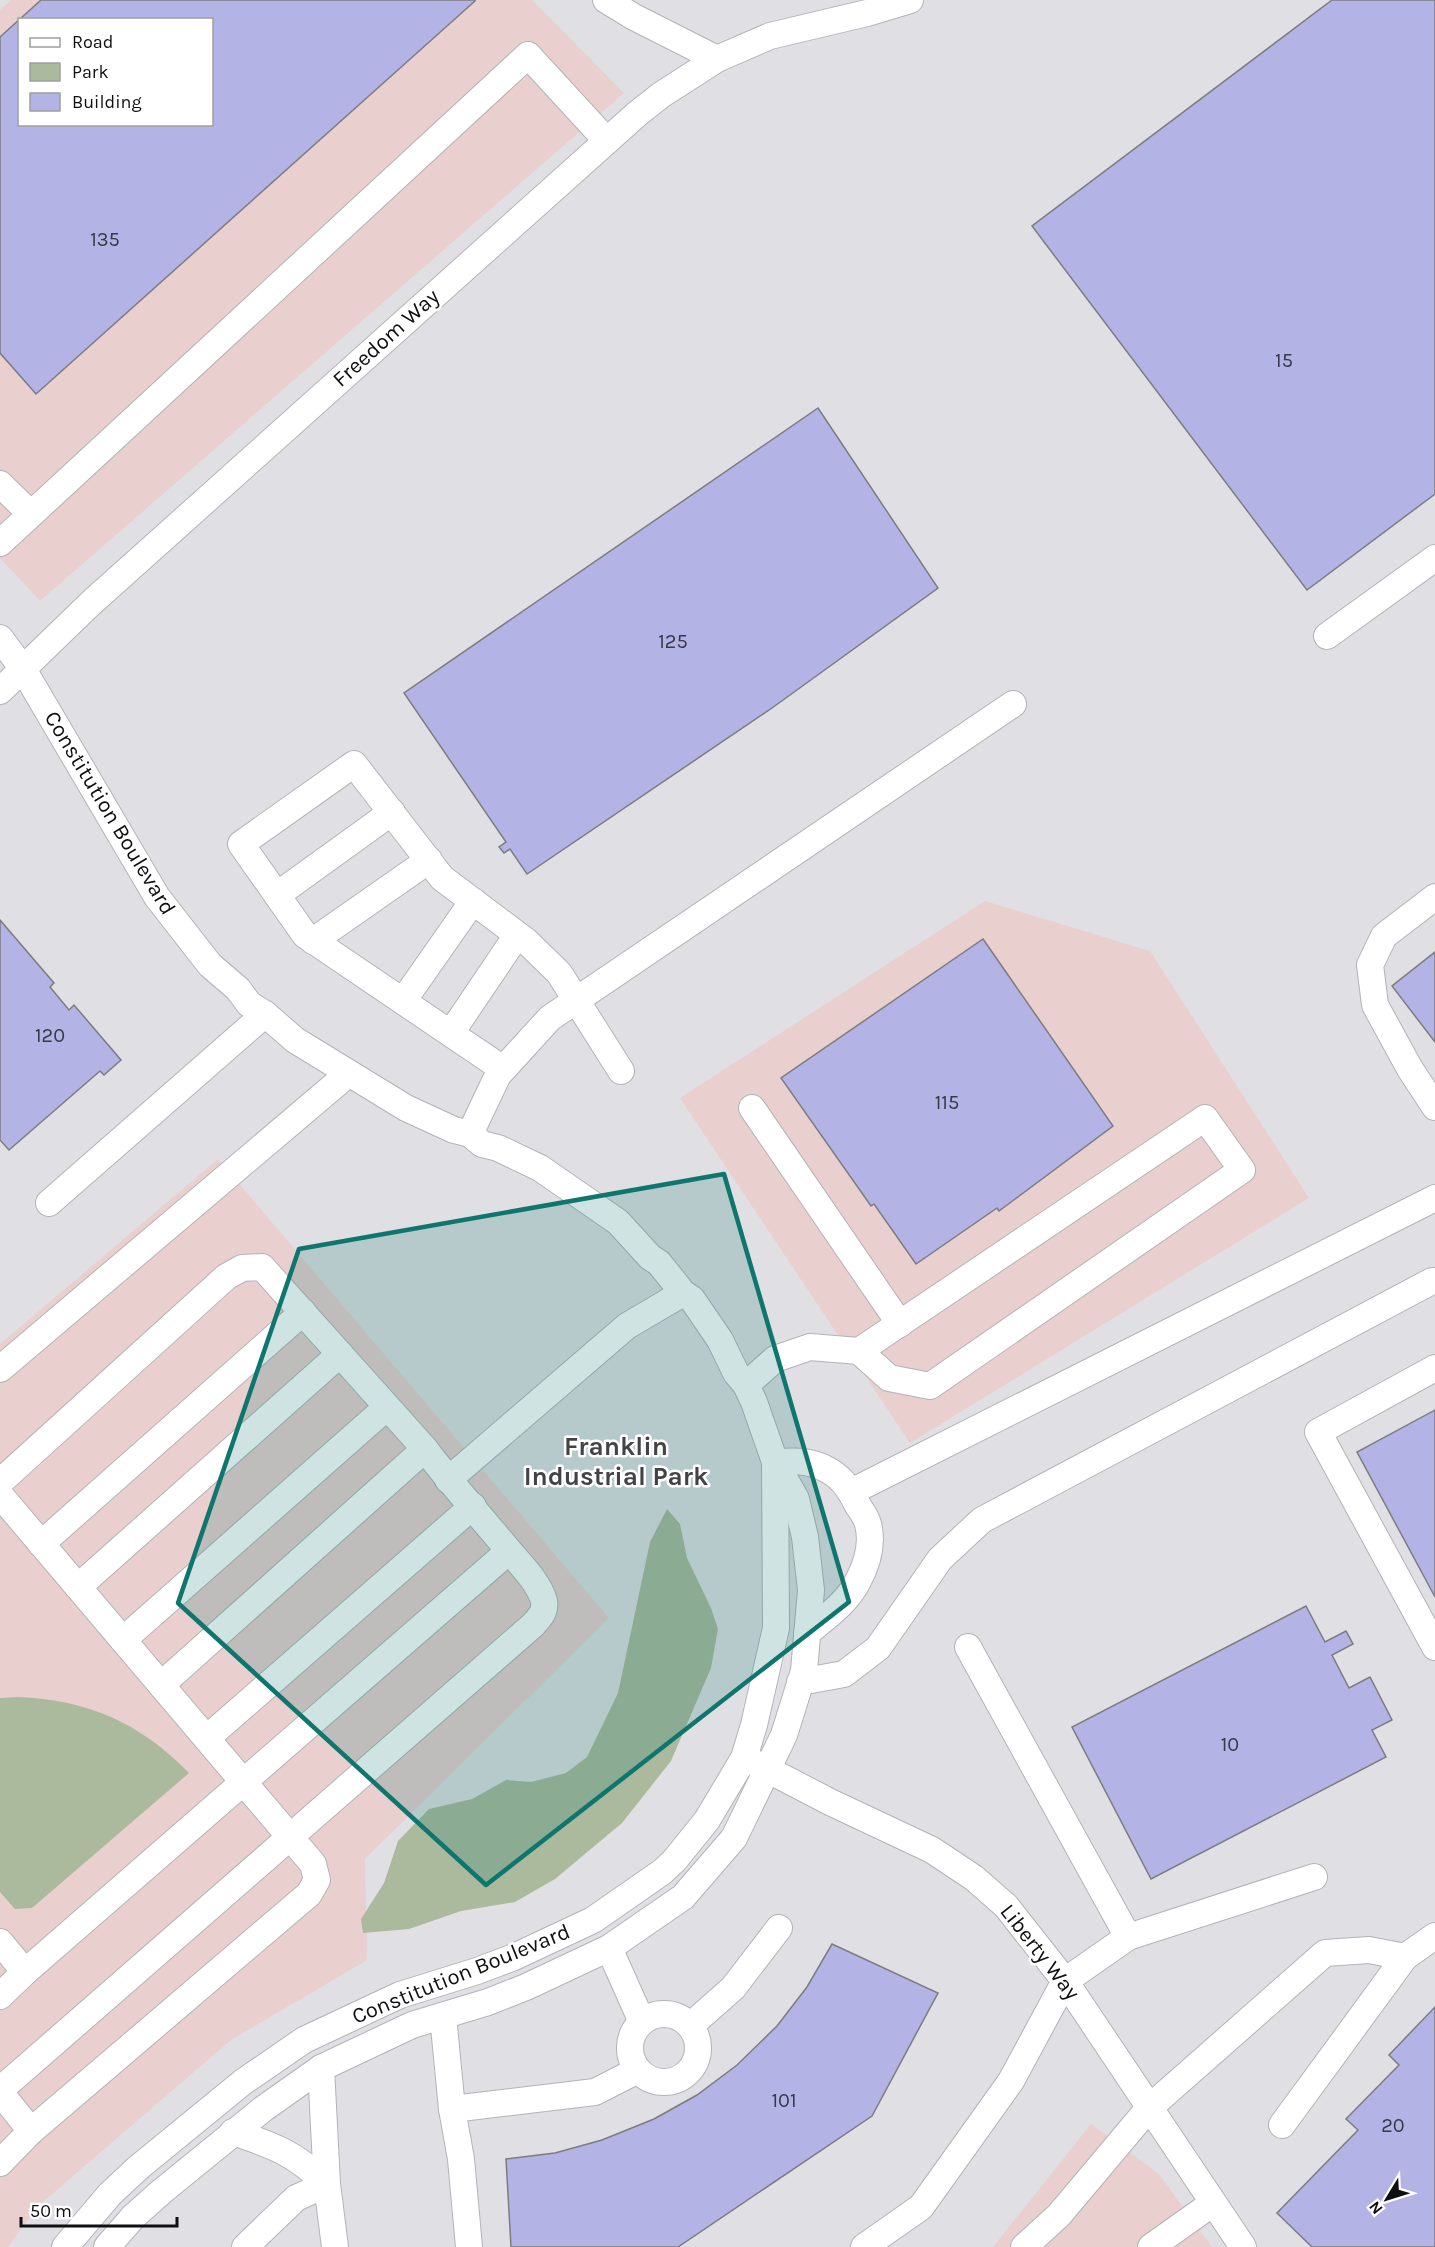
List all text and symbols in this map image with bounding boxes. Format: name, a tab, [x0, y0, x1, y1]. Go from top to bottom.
legend	[18, 18, 213, 126]
text: Road	[72, 31, 113, 53]
text: Park	[72, 61, 109, 83]
text: Building	[72, 91, 142, 113]
house number: 135	[90, 228, 120, 251]
street label: Freedom Way	[327, 283, 445, 393]
house number: 15	[1275, 349, 1293, 372]
house number: 125	[658, 630, 688, 653]
street label: Constitution Boulevard	[39, 707, 181, 919]
house number: 120	[35, 1024, 65, 1047]
house number: 115	[935, 1091, 959, 1114]
district label: Franklin Industrial Park	[524, 1431, 708, 1492]
house number: 10	[1221, 1733, 1239, 1756]
street label: Liberty Way	[995, 1899, 1085, 2005]
street label: Constitution Boulevard	[348, 1918, 574, 2030]
house number: 101	[771, 2089, 797, 2112]
house number: 20	[1381, 2114, 1405, 2137]
north arrow	[1357, 2169, 1417, 2229]
scale bar	[21, 2190, 177, 2228]
text: N	[1365, 2198, 1387, 2218]
text: 50 m	[30, 2200, 72, 2222]

